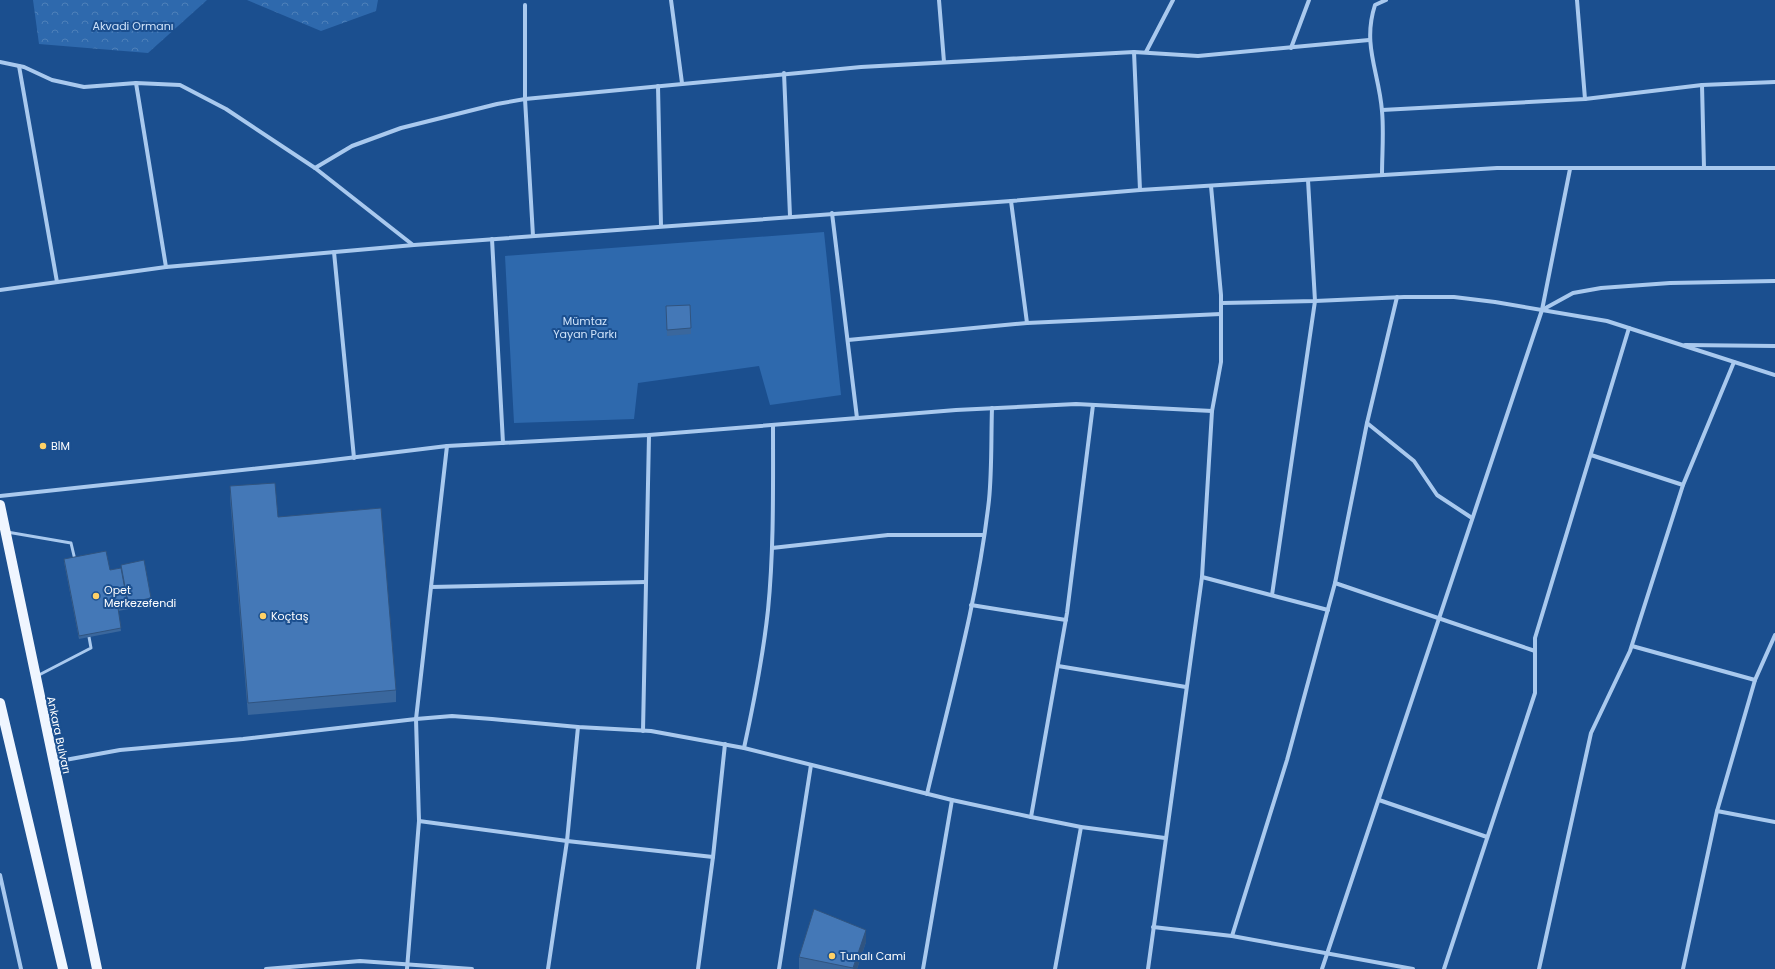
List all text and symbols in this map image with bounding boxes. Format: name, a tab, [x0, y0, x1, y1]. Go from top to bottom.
park label: Akvadi Ormanı	[92, 18, 174, 34]
park label: Mümtaz Yayan Parkı	[553, 313, 617, 342]
place label: BİM	[51, 438, 70, 454]
marker: BİM	[38, 441, 48, 451]
place label: Opet Merkezefendi	[104, 582, 177, 611]
marker: Opet Merkezefendi	[91, 591, 101, 601]
place label: Koçtaş	[271, 608, 309, 624]
marker: Koçtaş	[258, 611, 268, 621]
street label: Ankara Bulvarı	[43, 695, 75, 775]
place label: Tunalı Cami	[840, 948, 906, 964]
marker: Tunalı Cami	[827, 951, 837, 961]

